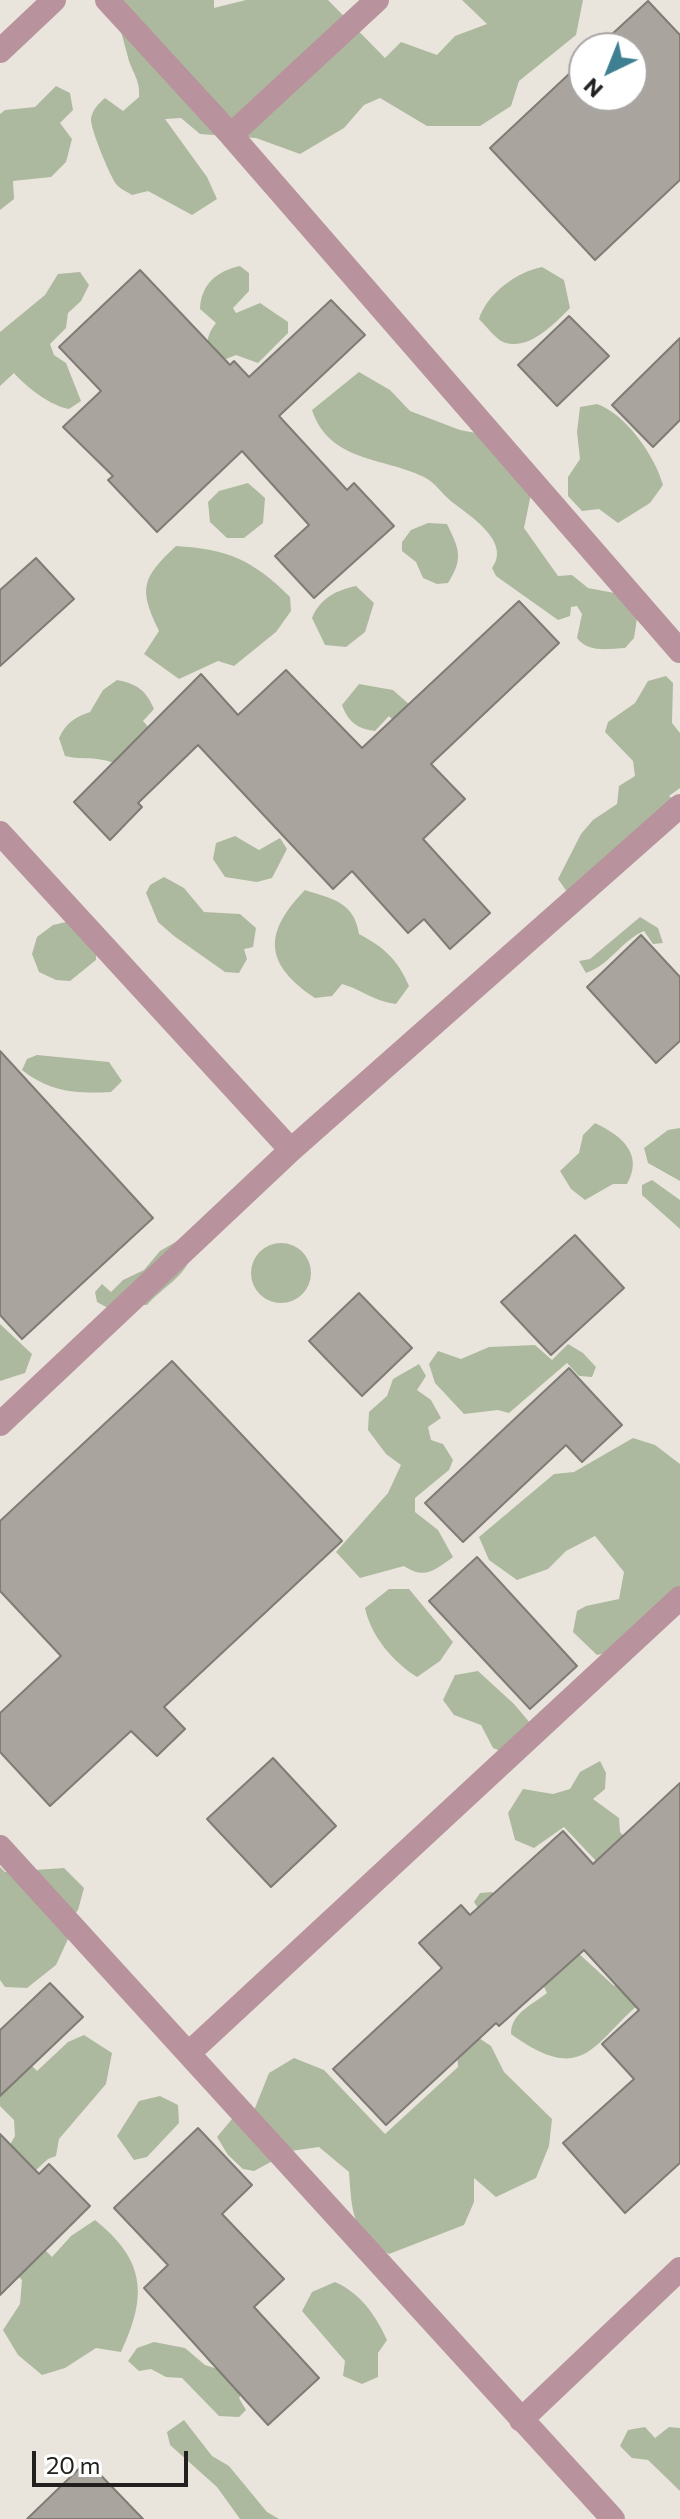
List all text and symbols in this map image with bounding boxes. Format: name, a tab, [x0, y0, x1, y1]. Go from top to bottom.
north arrow	[568, 32, 648, 112]
text: N	[577, 73, 608, 104]
scale bar	[36, 2435, 192, 2485]
text: 20 m	[46, 2450, 100, 2479]

